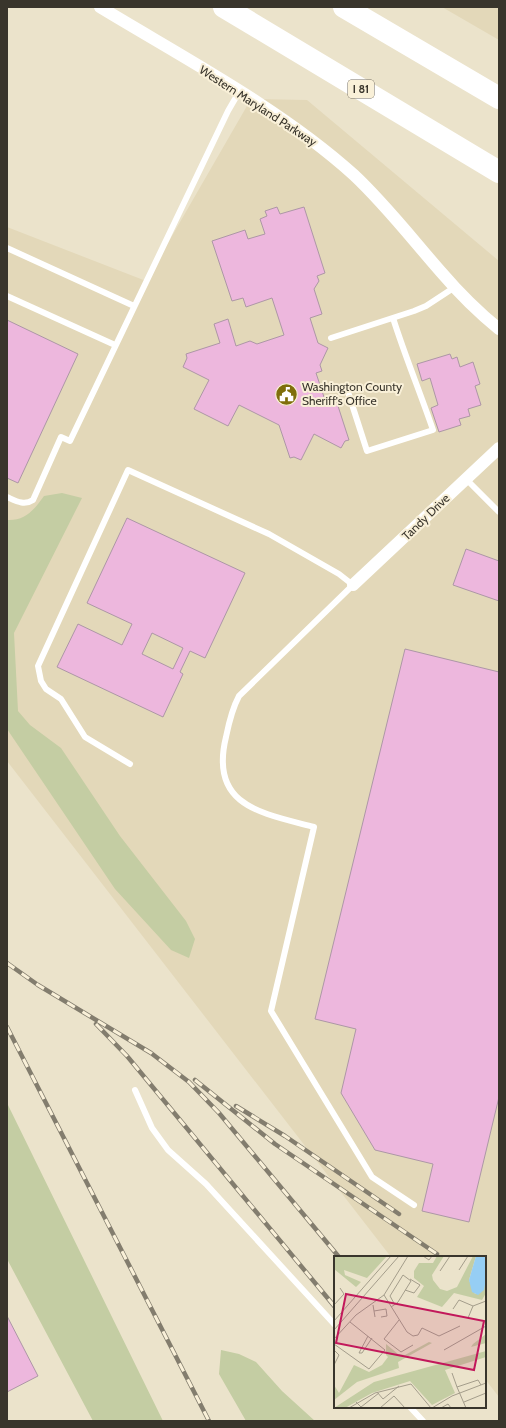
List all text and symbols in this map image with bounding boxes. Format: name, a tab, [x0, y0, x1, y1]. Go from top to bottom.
street label: Western Maryland Parkway	[197, 62, 320, 149]
road number: I 81	[348, 80, 374, 98]
place label: Washington County Sheriff's Office	[302, 379, 402, 408]
public building icon: Washington County Sheriff's Office	[273, 381, 299, 407]
street label: Tandy Drive	[399, 490, 453, 543]
inset map	[334, 1256, 486, 1408]

